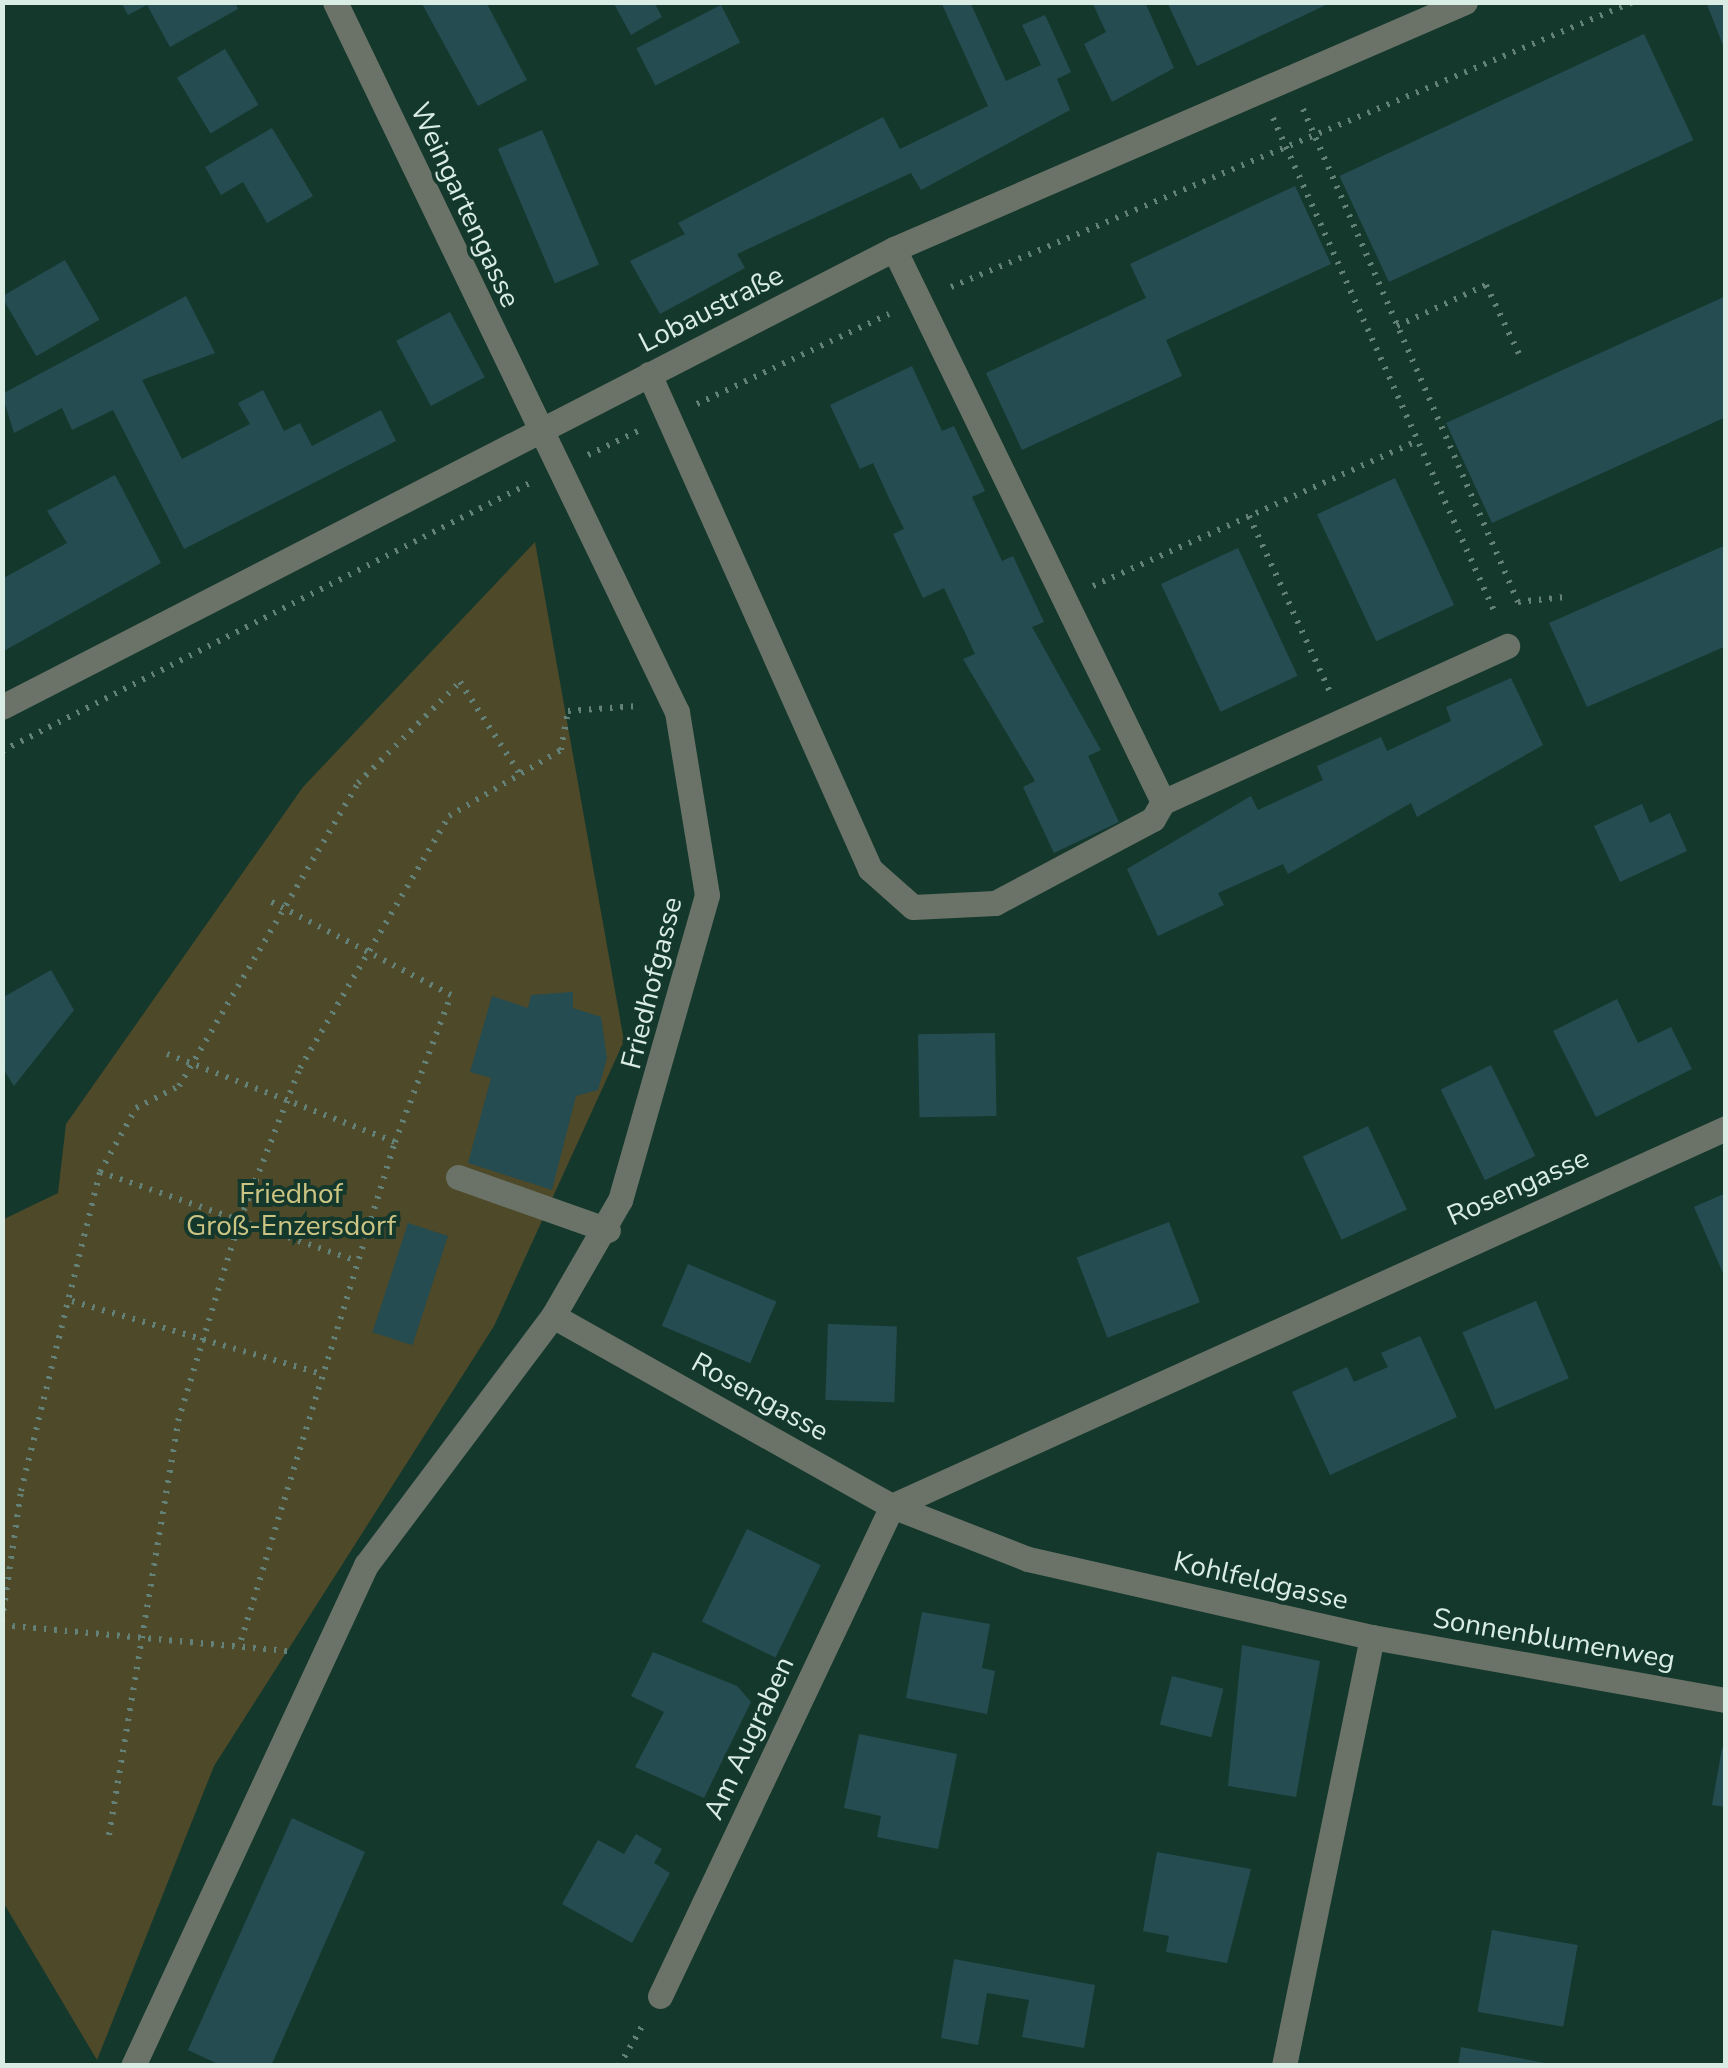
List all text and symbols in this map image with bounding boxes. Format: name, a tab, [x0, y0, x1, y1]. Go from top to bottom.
street label: Weingartengasse	[403, 97, 527, 313]
street label: Lobaustraße	[633, 258, 789, 360]
street label: Friedhofgasse	[614, 893, 690, 1073]
street label: Rosengasse	[1442, 1141, 1594, 1233]
park label: Friedhof Groß-Enzersdorf	[186, 1177, 396, 1243]
street label: Rosengasse	[686, 1346, 834, 1448]
street label: Kohlfeldgasse	[1170, 1545, 1352, 1617]
street label: Sonnenblumenweg	[1430, 1601, 1678, 1677]
street label: Am Augraben	[697, 1651, 801, 1825]

